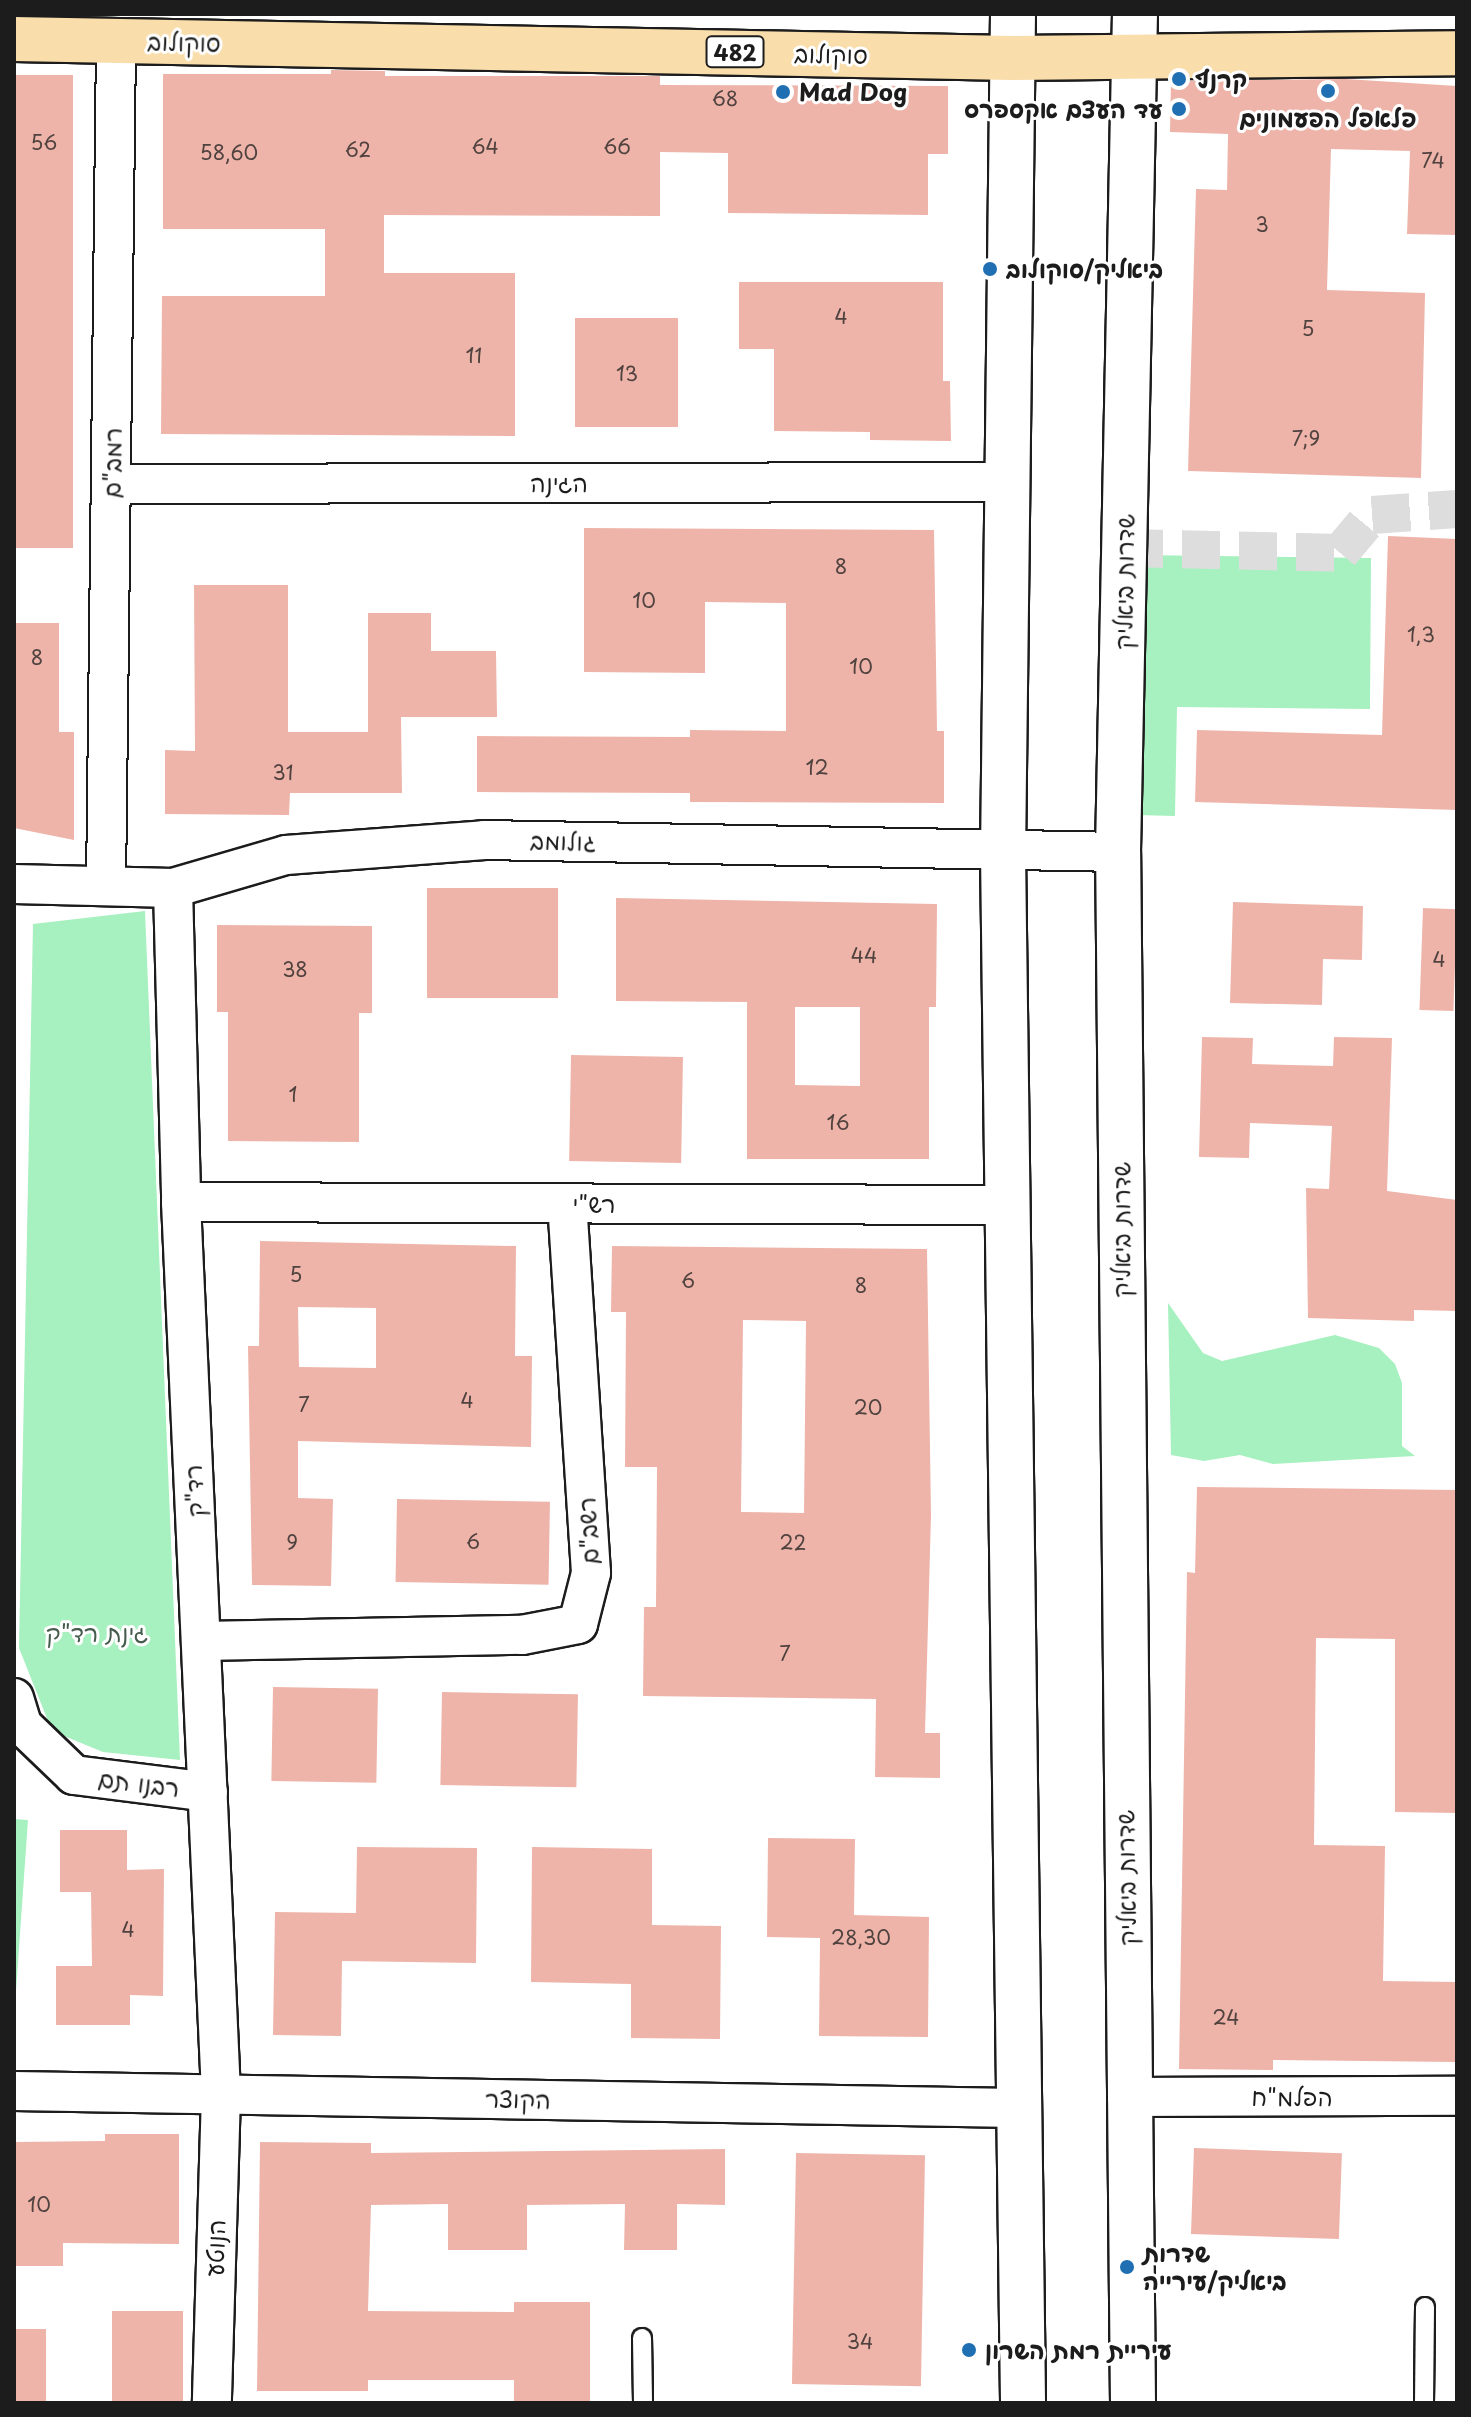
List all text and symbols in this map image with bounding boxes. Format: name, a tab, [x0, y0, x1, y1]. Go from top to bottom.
street label: סוקולוב	[147, 27, 221, 57]
road number: 482	[705, 34, 765, 70]
street label: סוקולוב	[794, 39, 868, 69]
place label: קרנף	[1195, 65, 1247, 93]
marker: קרנף	[1170, 70, 1188, 88]
place label: Mad Dog	[799, 78, 907, 106]
marker: פלאפל הפעמונים	[1319, 82, 1337, 100]
marker: Mad Dog	[774, 83, 792, 101]
house number: 68	[712, 86, 738, 110]
place label: עד העצם אקספרס	[964, 95, 1163, 123]
marker: עד העצם אקספרס	[1170, 100, 1188, 118]
place label: פלאפל הפעמונים	[1239, 104, 1417, 132]
house number: 56	[31, 130, 57, 154]
house number: 64	[471, 134, 499, 158]
house number: 66	[603, 134, 631, 158]
house number: 62	[345, 137, 371, 161]
house number: 58,60	[200, 140, 258, 164]
house number: 74	[1421, 148, 1445, 172]
house number: 3	[1255, 212, 1269, 236]
place label: ביאליק/סוקולוב	[1006, 255, 1163, 283]
marker: ביאליק/סוקולוב	[981, 260, 999, 278]
house number: 4	[834, 304, 848, 328]
house number: 5	[1302, 316, 1314, 340]
house number: 11	[466, 343, 482, 367]
house number: 13	[616, 361, 638, 385]
house number: 7;9	[1292, 426, 1320, 450]
street label: רמב"ם	[97, 427, 127, 499]
street label: הגינה	[530, 469, 588, 497]
street label: שדרות ביאליק	[1108, 514, 1140, 650]
house number: 8	[835, 554, 847, 578]
house number: 10	[632, 588, 656, 612]
house number: 1,3	[1407, 622, 1435, 646]
house number: 8	[31, 645, 43, 669]
house number: 10	[849, 654, 873, 678]
house number: 12	[805, 755, 829, 779]
house number: 31	[273, 760, 293, 784]
street label: גולומב	[530, 826, 596, 856]
house number: 44	[851, 943, 877, 967]
house number: 4	[1432, 947, 1446, 971]
house number: 38	[282, 957, 308, 981]
house number: 1	[289, 1082, 297, 1106]
house number: 16	[827, 1110, 849, 1134]
street label: שדרות ביאליק	[1107, 1162, 1135, 1298]
street label: רש"י	[573, 1190, 615, 1218]
house number: 5	[290, 1262, 302, 1286]
house number: 6	[681, 1268, 695, 1292]
house number: 8	[855, 1273, 867, 1297]
house number: 4	[460, 1388, 474, 1412]
house number: 7	[298, 1392, 310, 1416]
house number: 20	[854, 1395, 882, 1419]
street label: רד"ק	[178, 1464, 210, 1518]
street label: רשב"ם	[572, 1497, 604, 1565]
house number: 6	[466, 1529, 480, 1553]
house number: 9	[286, 1530, 298, 1554]
house number: 22	[780, 1530, 806, 1554]
park label: גינת רד"ק	[46, 1619, 148, 1647]
house number: 7	[779, 1641, 791, 1665]
street label: רבנו תם	[97, 1764, 181, 1802]
street label: שדרות ביאליק	[1110, 1810, 1142, 1946]
house number: 4	[121, 1917, 135, 1941]
house number: 28,30	[831, 1925, 891, 1949]
house number: 24	[1213, 2005, 1239, 2029]
street label: הפלמ"ח	[1251, 2083, 1333, 2111]
street label: הקוצר	[485, 2084, 551, 2114]
house number: 10	[27, 2192, 51, 2216]
street label: הנוטע	[200, 2219, 230, 2277]
place label: שדרות ביאליק/עירייה	[1143, 2239, 1287, 2295]
marker: שדרות ביאליק/עירייה	[1118, 2258, 1136, 2276]
house number: 34	[847, 2329, 873, 2353]
place label: עיריית רמת השרון	[985, 2336, 1172, 2364]
marker: עיריית רמת השרון	[960, 2341, 978, 2359]

